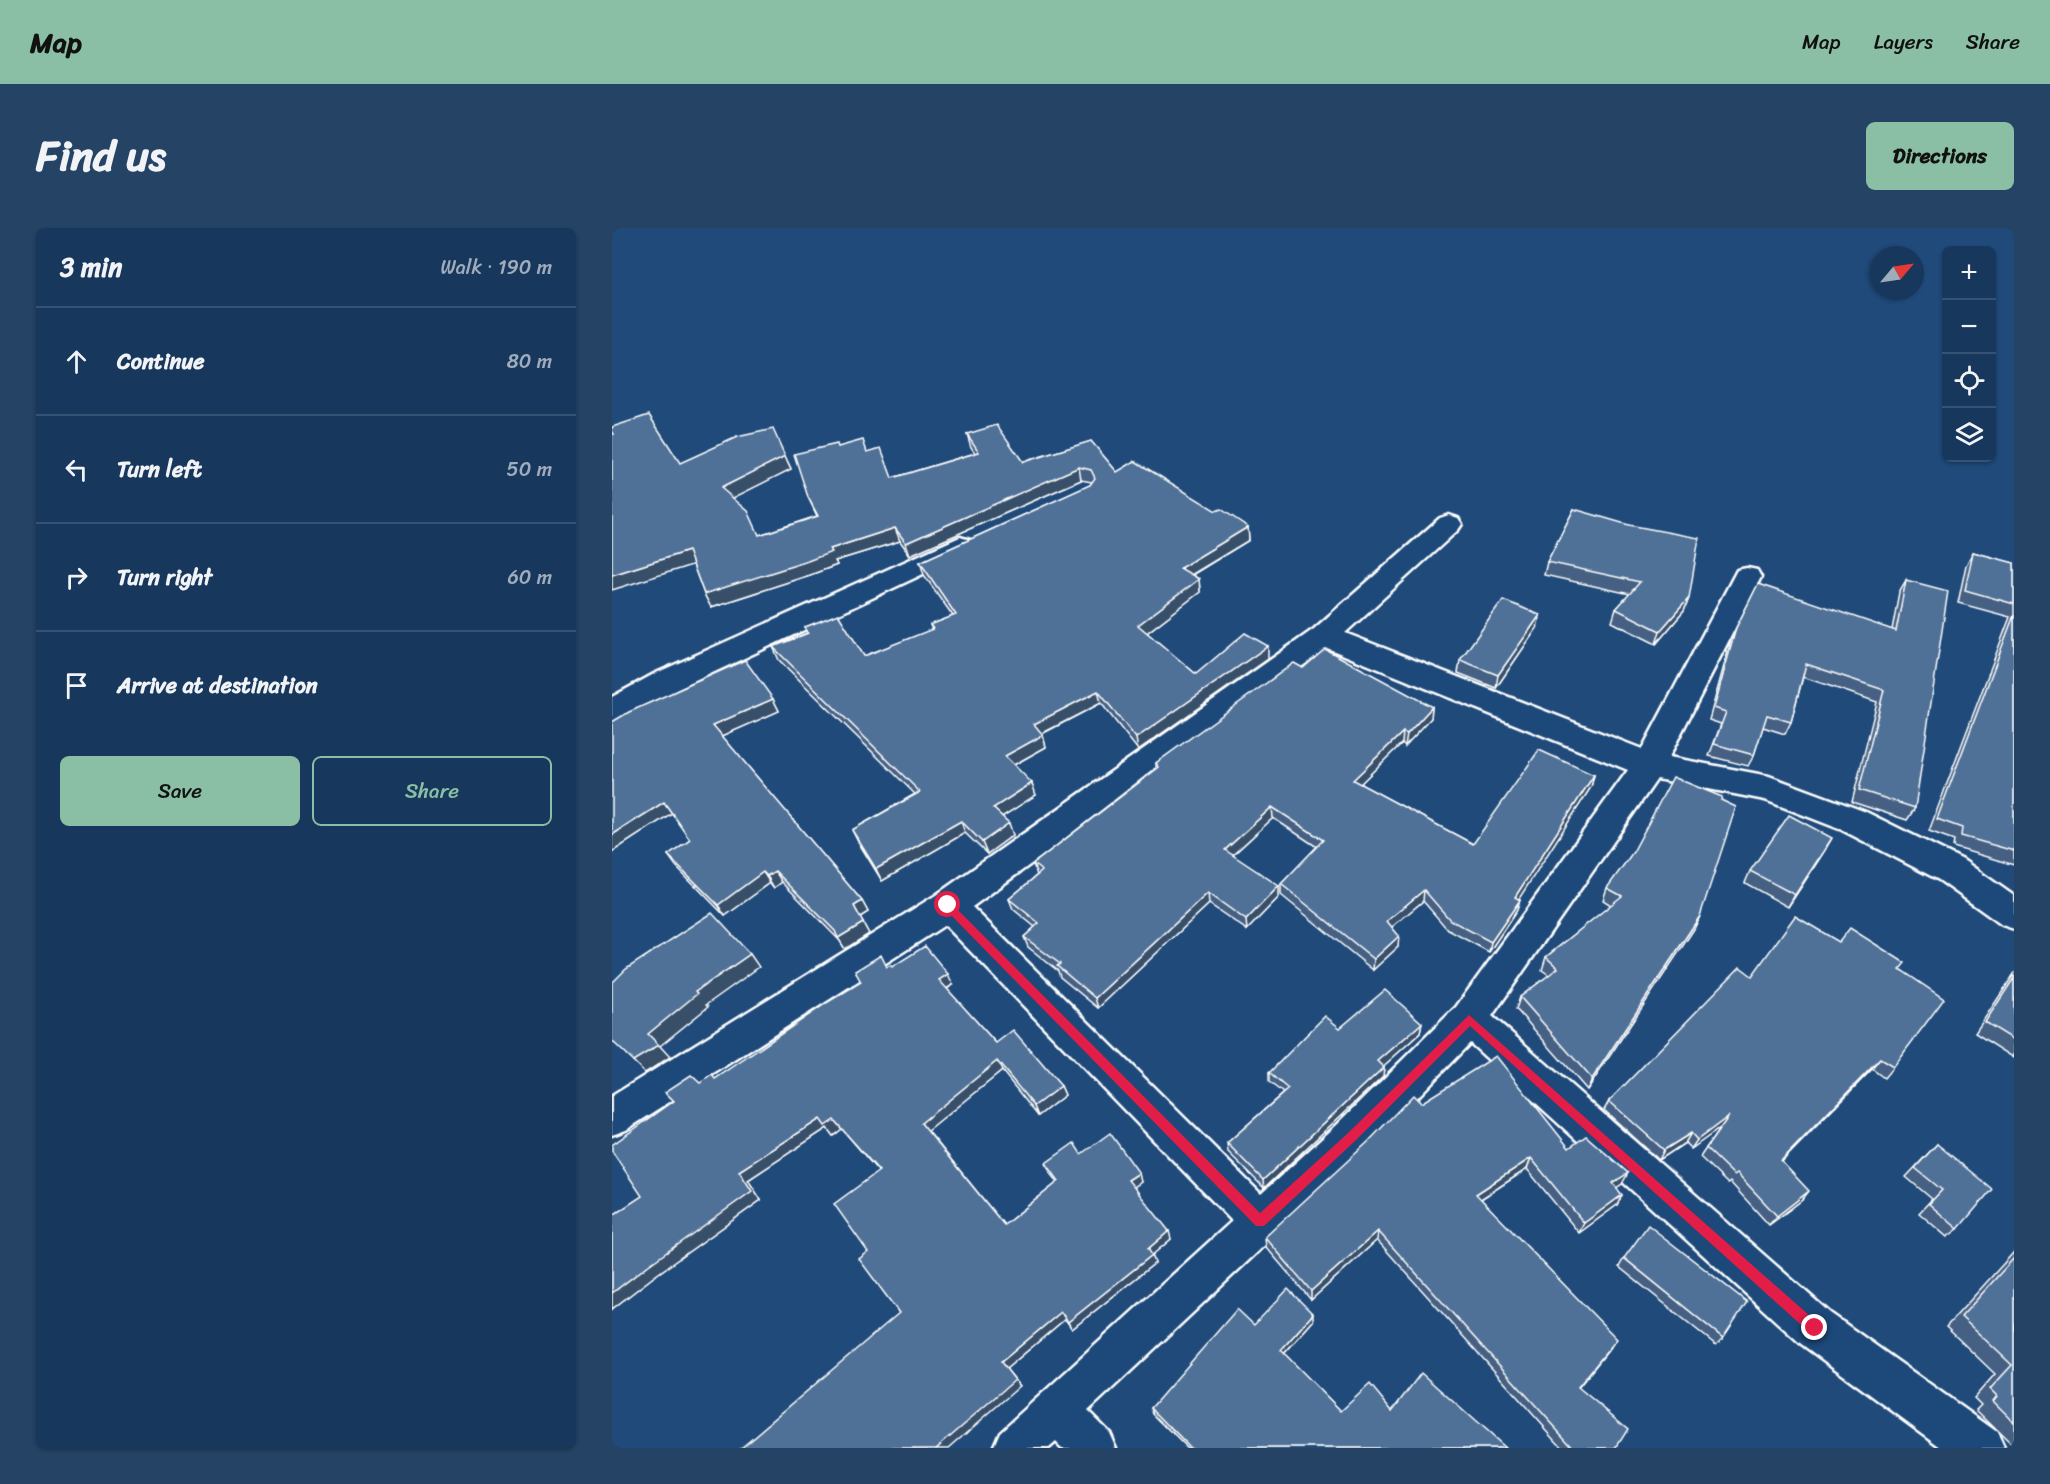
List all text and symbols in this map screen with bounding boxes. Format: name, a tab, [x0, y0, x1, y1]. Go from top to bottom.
text: Map	[30, 18, 82, 67]
text: Map	[1802, 23, 1841, 61]
text: Layers	[1874, 23, 1933, 61]
text: Share	[1966, 23, 2020, 61]
text: Find us	[36, 119, 166, 193]
button: Directions	[1866, 122, 2014, 190]
text: 3 min	[60, 244, 122, 290]
north arrow	[1870, 246, 1924, 300]
map controls	[1942, 246, 1996, 462]
button: +	[1942, 246, 1996, 300]
text: Walk · 190 m	[440, 250, 552, 285]
button: −	[1942, 300, 1996, 354]
text: Continue	[117, 342, 205, 381]
text: 80 m	[507, 344, 552, 379]
icon: ahead	[60, 345, 93, 378]
button: locate	[1942, 354, 1996, 408]
button: layers	[1942, 408, 1996, 462]
text: Turn left	[117, 450, 202, 489]
text: 50 m	[507, 452, 552, 487]
icon: left	[60, 453, 93, 486]
text: Turn right	[117, 558, 212, 597]
text: 60 m	[507, 560, 552, 595]
icon: right	[60, 561, 93, 594]
text: Arrive at destination	[117, 666, 318, 705]
icon: arrive	[60, 669, 93, 702]
button: Save	[60, 756, 300, 826]
button: Share	[312, 756, 552, 826]
route start	[934, 891, 960, 917]
route end	[1801, 1314, 1827, 1340]

